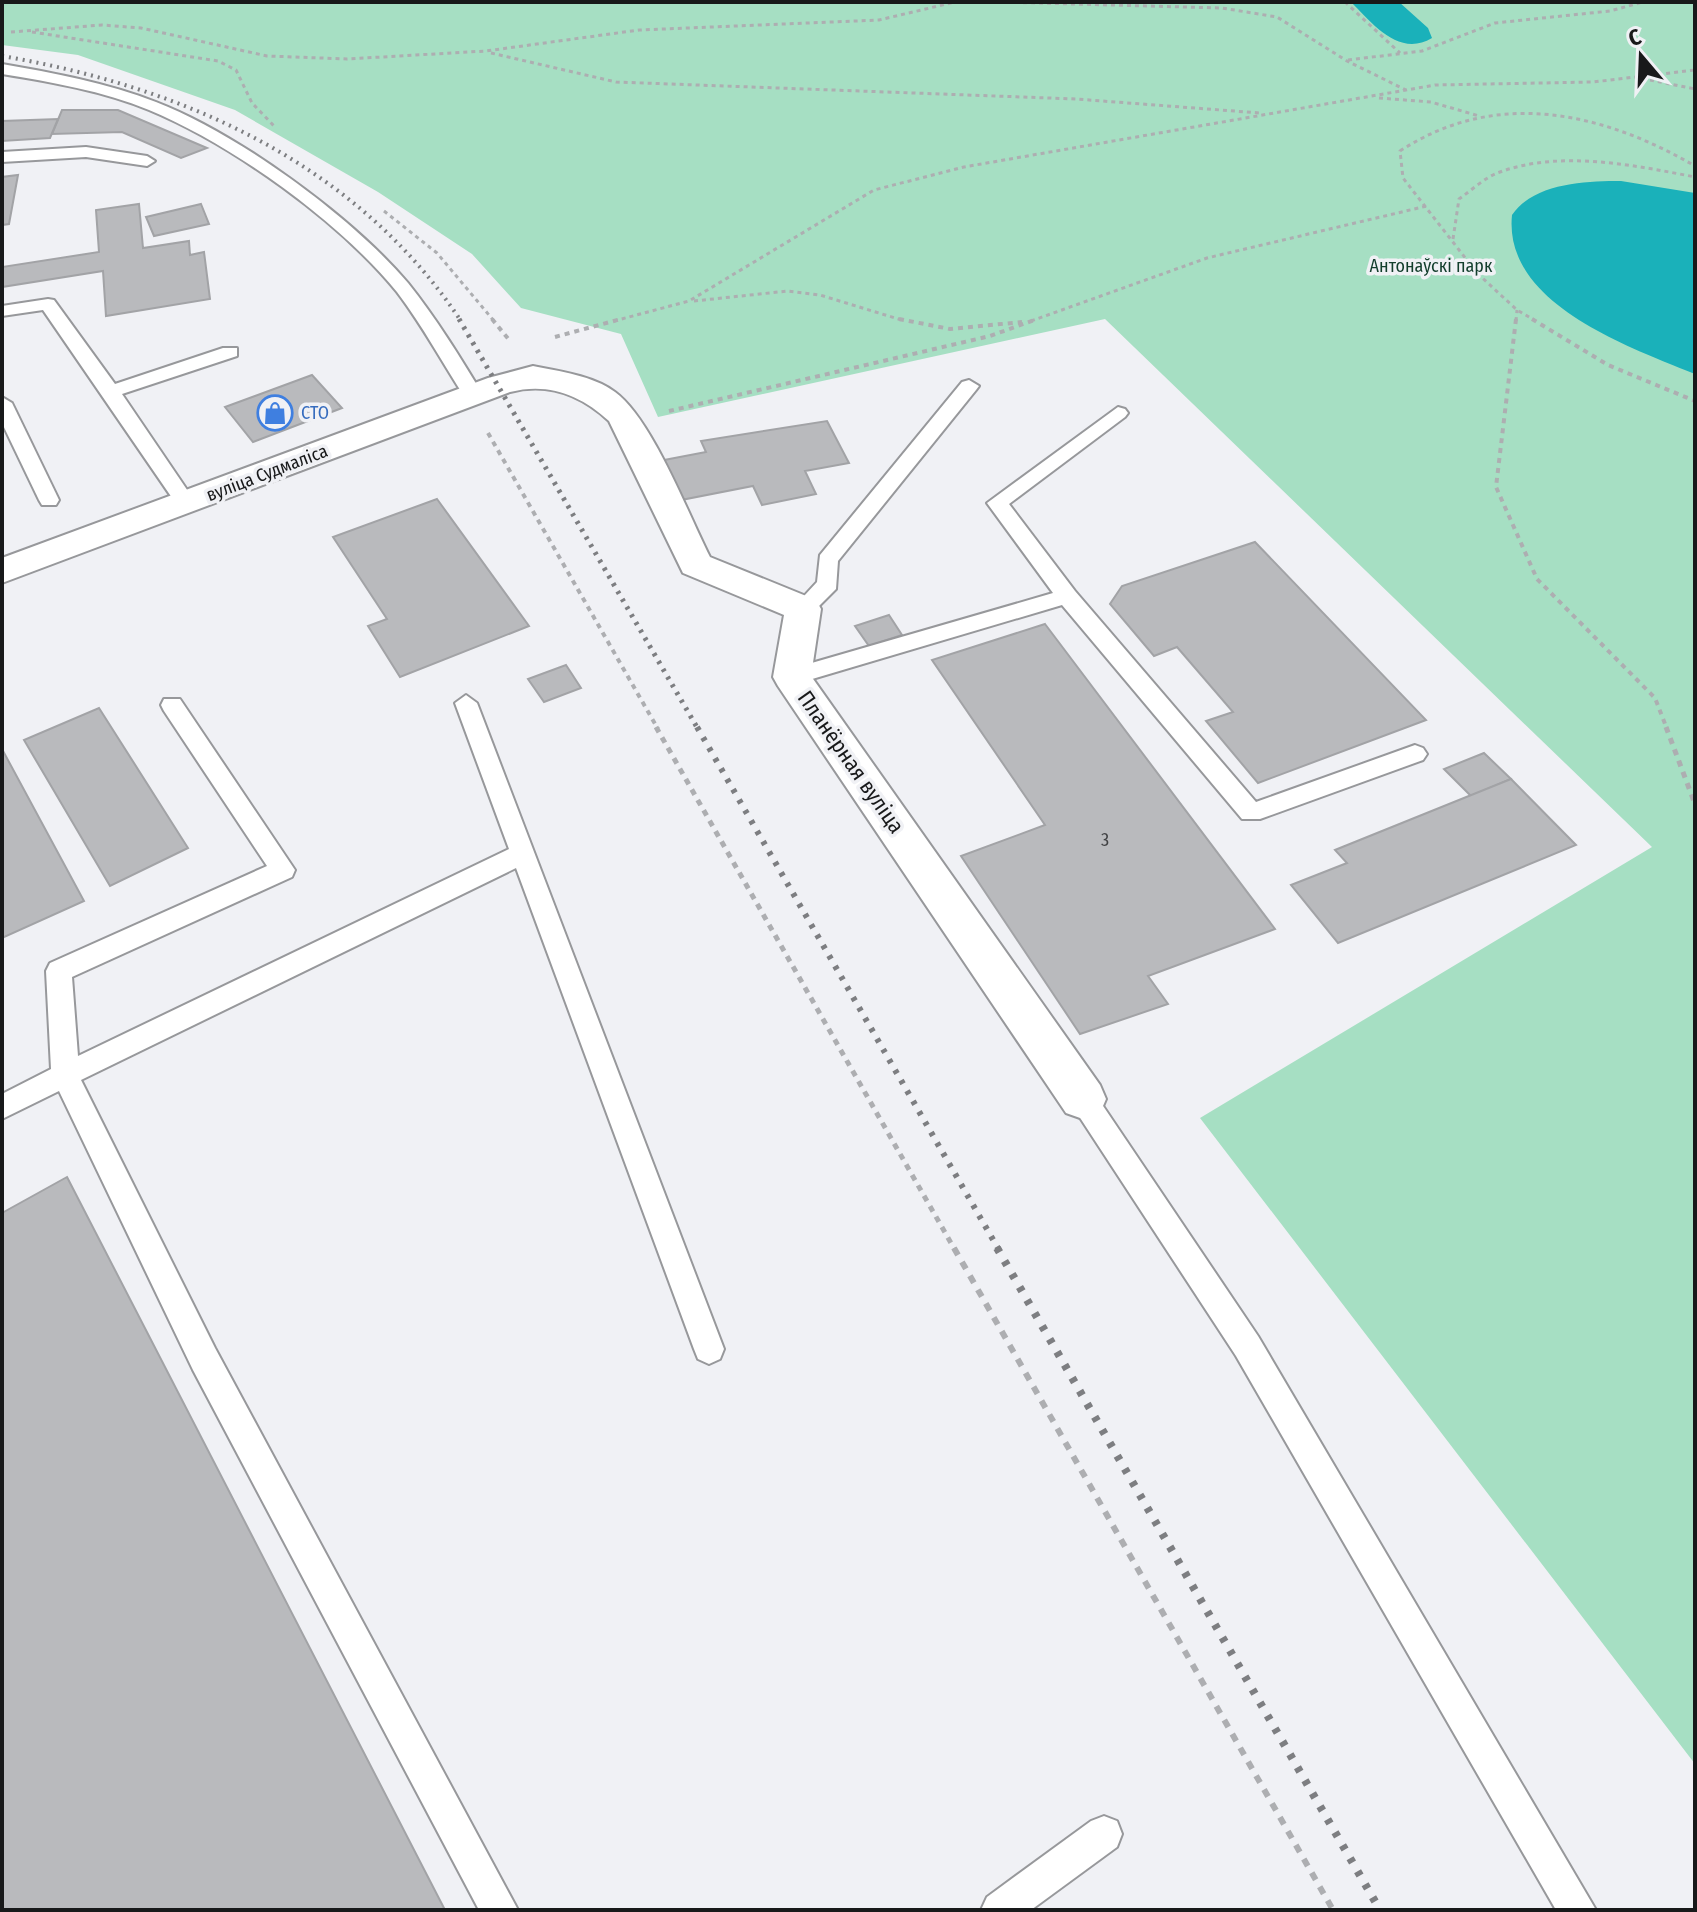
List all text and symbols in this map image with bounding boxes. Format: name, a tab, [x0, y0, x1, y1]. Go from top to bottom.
north arrow	[1601, 16, 1681, 96]
text: С	[1625, 23, 1645, 52]
park label: Антонаўскі парк	[1370, 255, 1493, 277]
shop icon: СТО	[256, 394, 294, 432]
place label: СТО	[301, 402, 329, 424]
street label: вуліца Судмаліса	[203, 440, 331, 506]
street label: Планёрная вуліца	[792, 686, 910, 838]
house number: 3	[1101, 829, 1109, 851]

